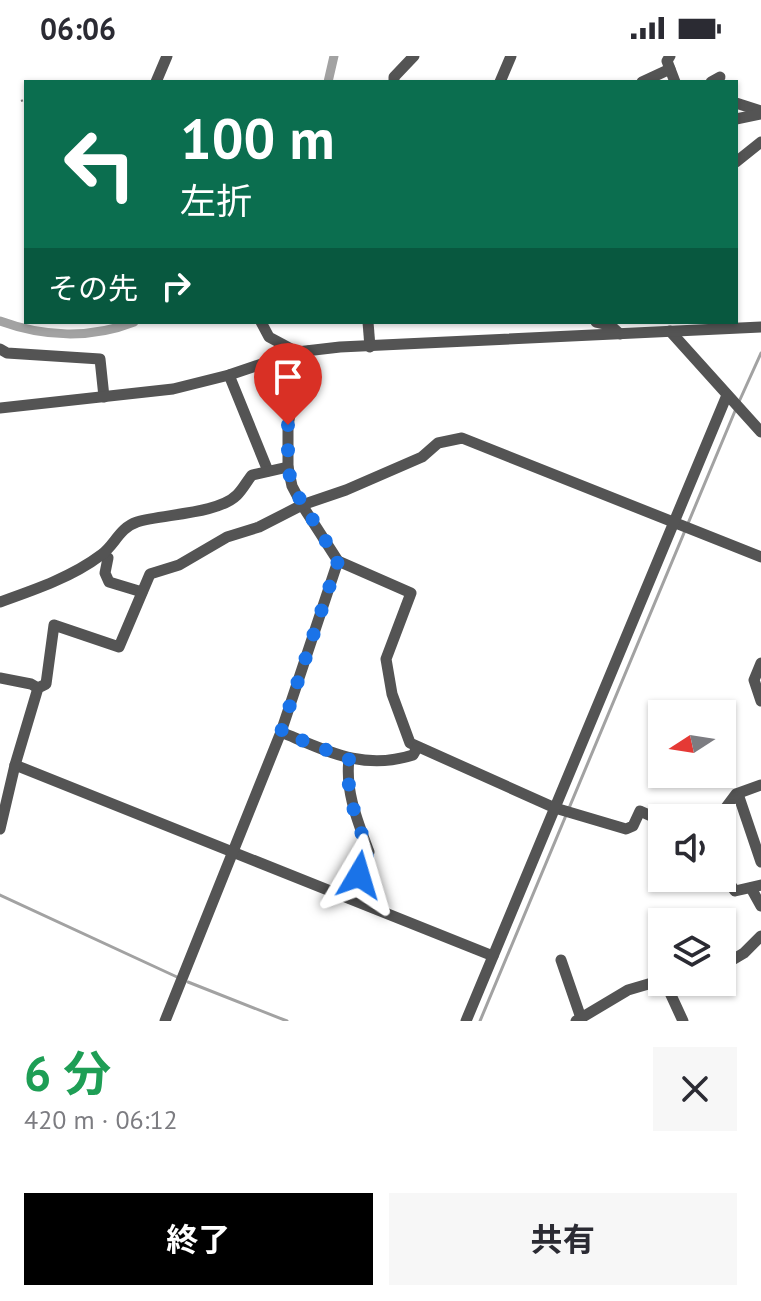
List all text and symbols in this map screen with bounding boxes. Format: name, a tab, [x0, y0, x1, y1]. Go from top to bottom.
text: 06:06	[40, 9, 116, 48]
text: 100 m	[180, 102, 335, 174]
icon: left	[48, 112, 152, 216]
text: 左折	[180, 177, 252, 224]
icon: right	[154, 264, 198, 308]
text: その先	[48, 268, 138, 307]
pin	[254, 343, 322, 425]
icon: arrive	[266, 355, 310, 399]
north arrow	[648, 700, 736, 788]
map controls	[648, 700, 736, 996]
button: sound	[648, 804, 736, 892]
position arrow	[317, 833, 401, 917]
button: layers	[648, 908, 736, 996]
text: 6 分	[24, 1042, 111, 1104]
button: close	[653, 1047, 737, 1131]
text: 420 m · 06:12	[24, 1103, 178, 1136]
button: 終了	[24, 1193, 373, 1285]
button: 共有	[389, 1193, 737, 1285]

